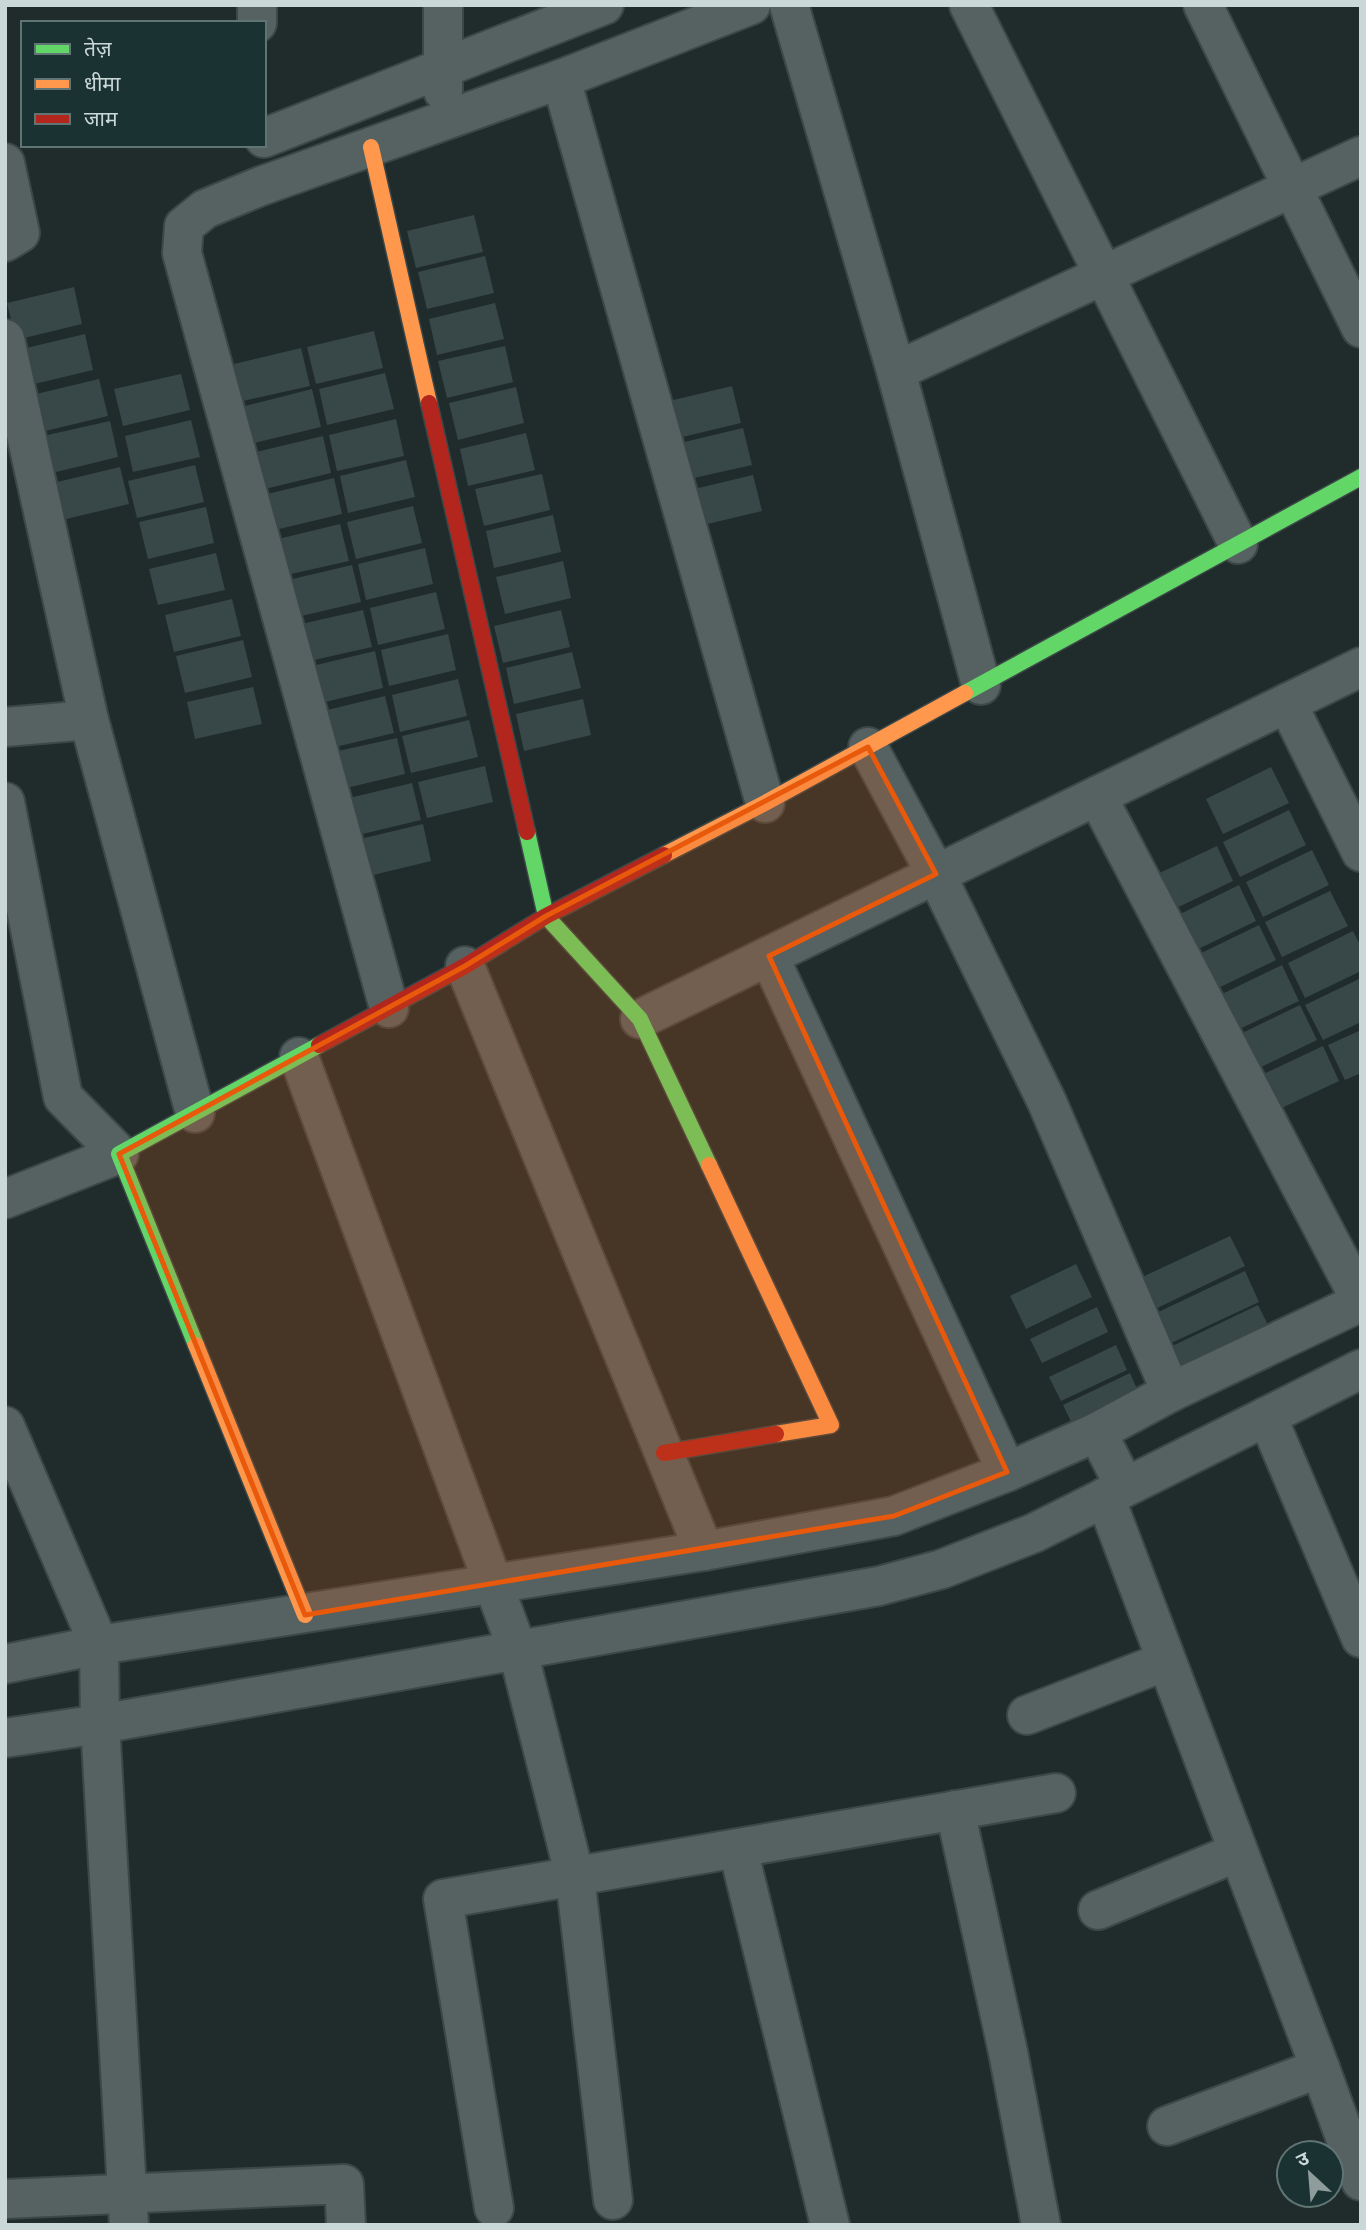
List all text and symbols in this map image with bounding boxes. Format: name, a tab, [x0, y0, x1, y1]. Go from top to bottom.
legend	[21, 21, 266, 147]
text: तेज़	[84, 34, 112, 64]
text: धीमा	[84, 69, 121, 99]
text: जाम	[84, 104, 118, 134]
north arrow	[1275, 2139, 1345, 2209]
text: उ	[1292, 2144, 1314, 2174]

